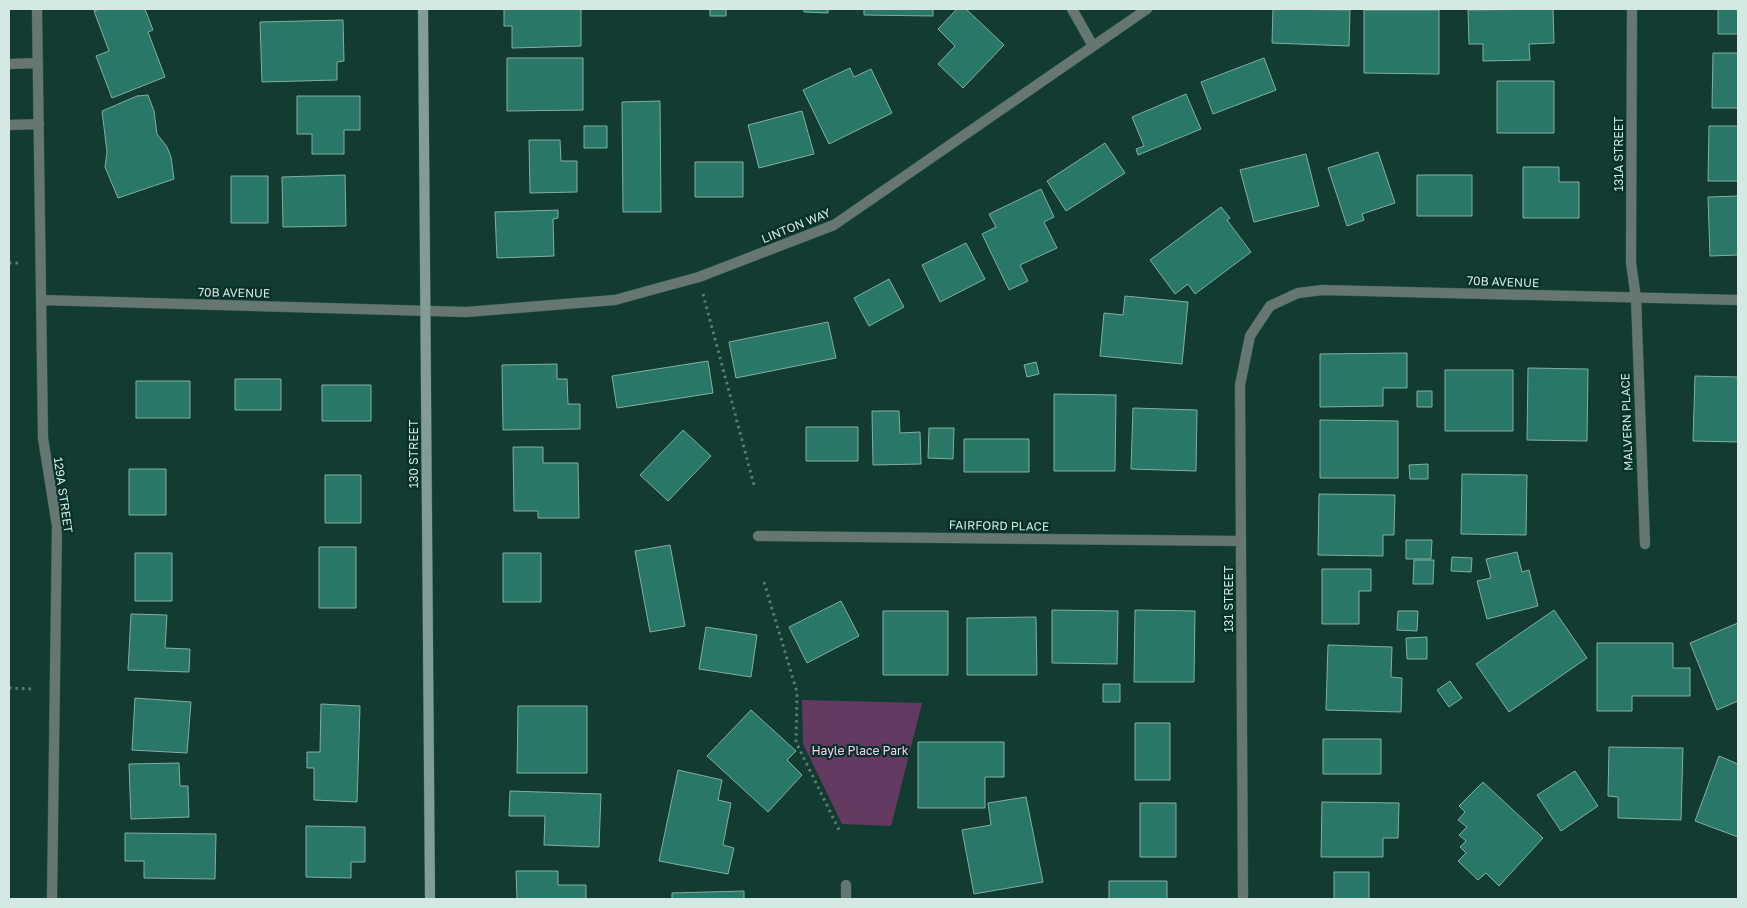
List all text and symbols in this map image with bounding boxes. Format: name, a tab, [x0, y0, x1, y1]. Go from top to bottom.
street label: 131A STREET	[1611, 116, 1626, 192]
street label: LINTON WAY	[759, 205, 833, 246]
street label: 70B AVENUE	[1467, 273, 1539, 290]
street label: 70B AVENUE	[198, 284, 270, 301]
street label: MALVERN PLACE	[1617, 373, 1636, 471]
street label: 130 STREET	[406, 419, 421, 488]
street label: 129A STREET	[51, 456, 76, 534]
street label: FAIRFORD PLACE	[949, 517, 1049, 534]
street label: 131 STREET	[1221, 565, 1236, 633]
park label: Hayle Place Park	[811, 743, 909, 758]

